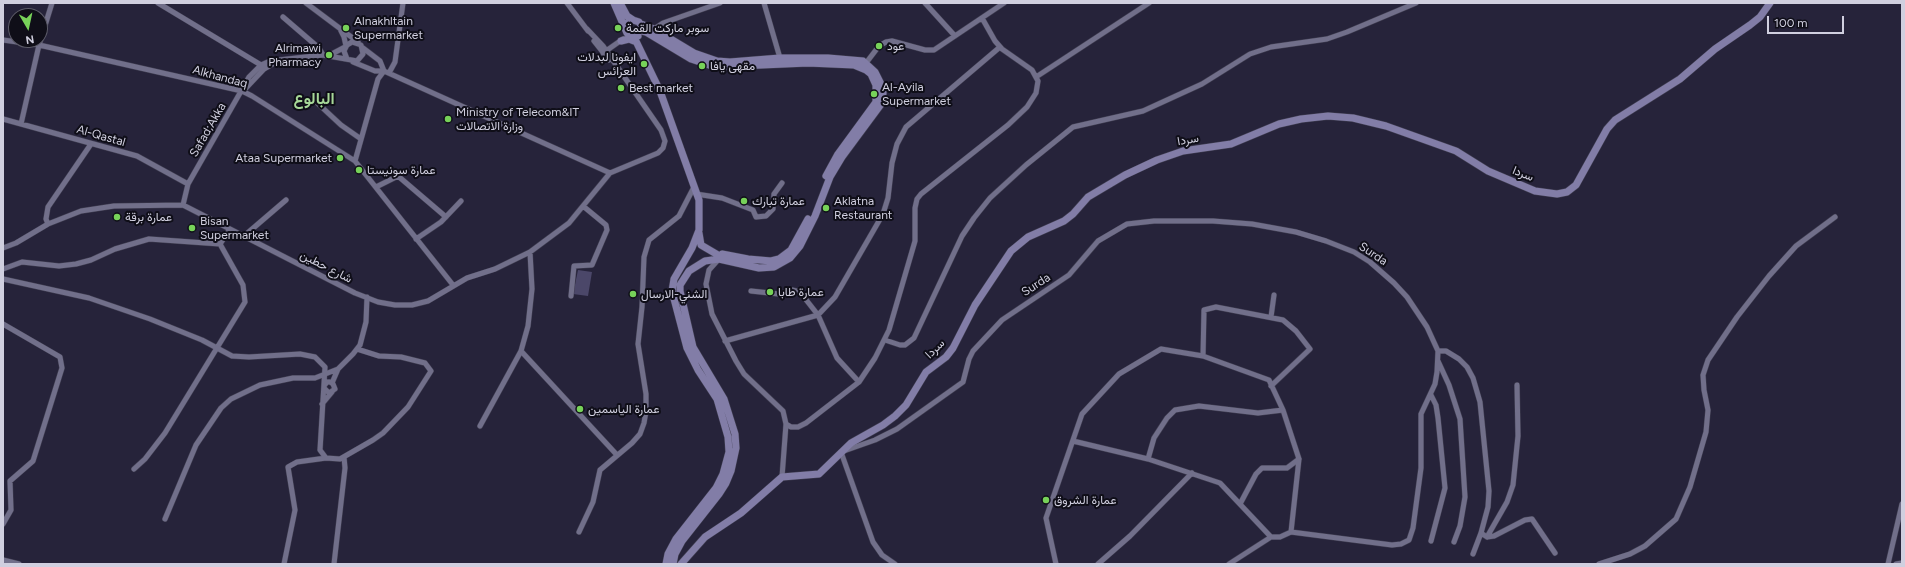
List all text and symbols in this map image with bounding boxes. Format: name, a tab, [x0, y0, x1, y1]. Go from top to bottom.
north arrow	[8, 8, 48, 48]
scale bar	[1769, 8, 1846, 34]
place label: Alnakhltain Supermarket	[354, 14, 423, 42]
text: 100 m	[1774, 16, 1808, 30]
place label: سوبر ماركت القمة	[626, 21, 709, 35]
marker: Alnakhltain Supermarket	[341, 23, 351, 33]
marker: سوبر ماركت القمة	[613, 23, 623, 33]
text: N	[25, 32, 35, 46]
place label: عود	[887, 39, 904, 53]
place label: Alrimawi Pharmacy	[268, 41, 321, 69]
marker: عود	[874, 41, 884, 51]
marker: Alrimawi Pharmacy	[324, 50, 334, 60]
place label: ايفونا لبدلات العرائس	[577, 50, 636, 78]
marker: ايفونا لبدلات العرائس	[639, 59, 649, 69]
place label: مقهى يافا	[710, 59, 755, 73]
marker: مقهى يافا	[697, 61, 707, 71]
street label: Alkhandaq	[191, 63, 249, 91]
place label: Al-Ayila Supermarket	[882, 80, 951, 108]
place label: Best market	[629, 81, 693, 95]
marker: Best market	[616, 83, 626, 93]
district label: البالوع	[293, 89, 335, 109]
marker: Al-Ayila Supermarket	[869, 89, 879, 99]
street label: Safad;Akka	[187, 100, 229, 160]
place label: Ministry of Telecom&IT وزارة الاتصالات	[456, 105, 579, 133]
marker: Ministry of Telecom&IT وزارة الاتصالات	[443, 114, 453, 124]
street label: Al-Qastal	[75, 122, 127, 150]
street label: سردا	[1176, 131, 1200, 149]
place label: Ataa Supermarket	[235, 151, 332, 165]
marker: Ataa Supermarket	[335, 153, 345, 163]
place label: عمارة سونيستا	[367, 163, 435, 177]
street label: سردا	[1510, 163, 1536, 185]
marker: عمارة سونيستا	[354, 165, 364, 175]
place label: عمارة تبارك	[752, 194, 805, 208]
place label: Aklatna Restaurant	[834, 194, 892, 222]
marker: عمارة تبارك	[739, 196, 749, 206]
marker: Aklatna Restaurant	[821, 203, 831, 213]
place label: عمارة برقة	[125, 210, 172, 224]
marker: عمارة برقة	[112, 212, 122, 222]
place label: Bisan Supermarket	[200, 214, 269, 242]
marker: Bisan Supermarket	[187, 223, 197, 233]
street label: Surda	[1356, 239, 1390, 269]
street label: شارع حطين	[297, 248, 355, 286]
street label: Surda	[1019, 270, 1053, 300]
place label: عمارة طابا	[778, 285, 824, 299]
place label: الشني-الارسال	[641, 287, 707, 301]
marker: عمارة طابا	[765, 287, 775, 297]
marker: الشني-الارسال	[628, 289, 638, 299]
street label: سردا	[922, 336, 948, 362]
place label: عمارة الياسمين	[588, 402, 659, 416]
marker: عمارة الياسمين	[575, 404, 585, 414]
place label: عمارة الشروق	[1054, 493, 1116, 507]
marker: عمارة الشروق	[1041, 495, 1051, 505]

